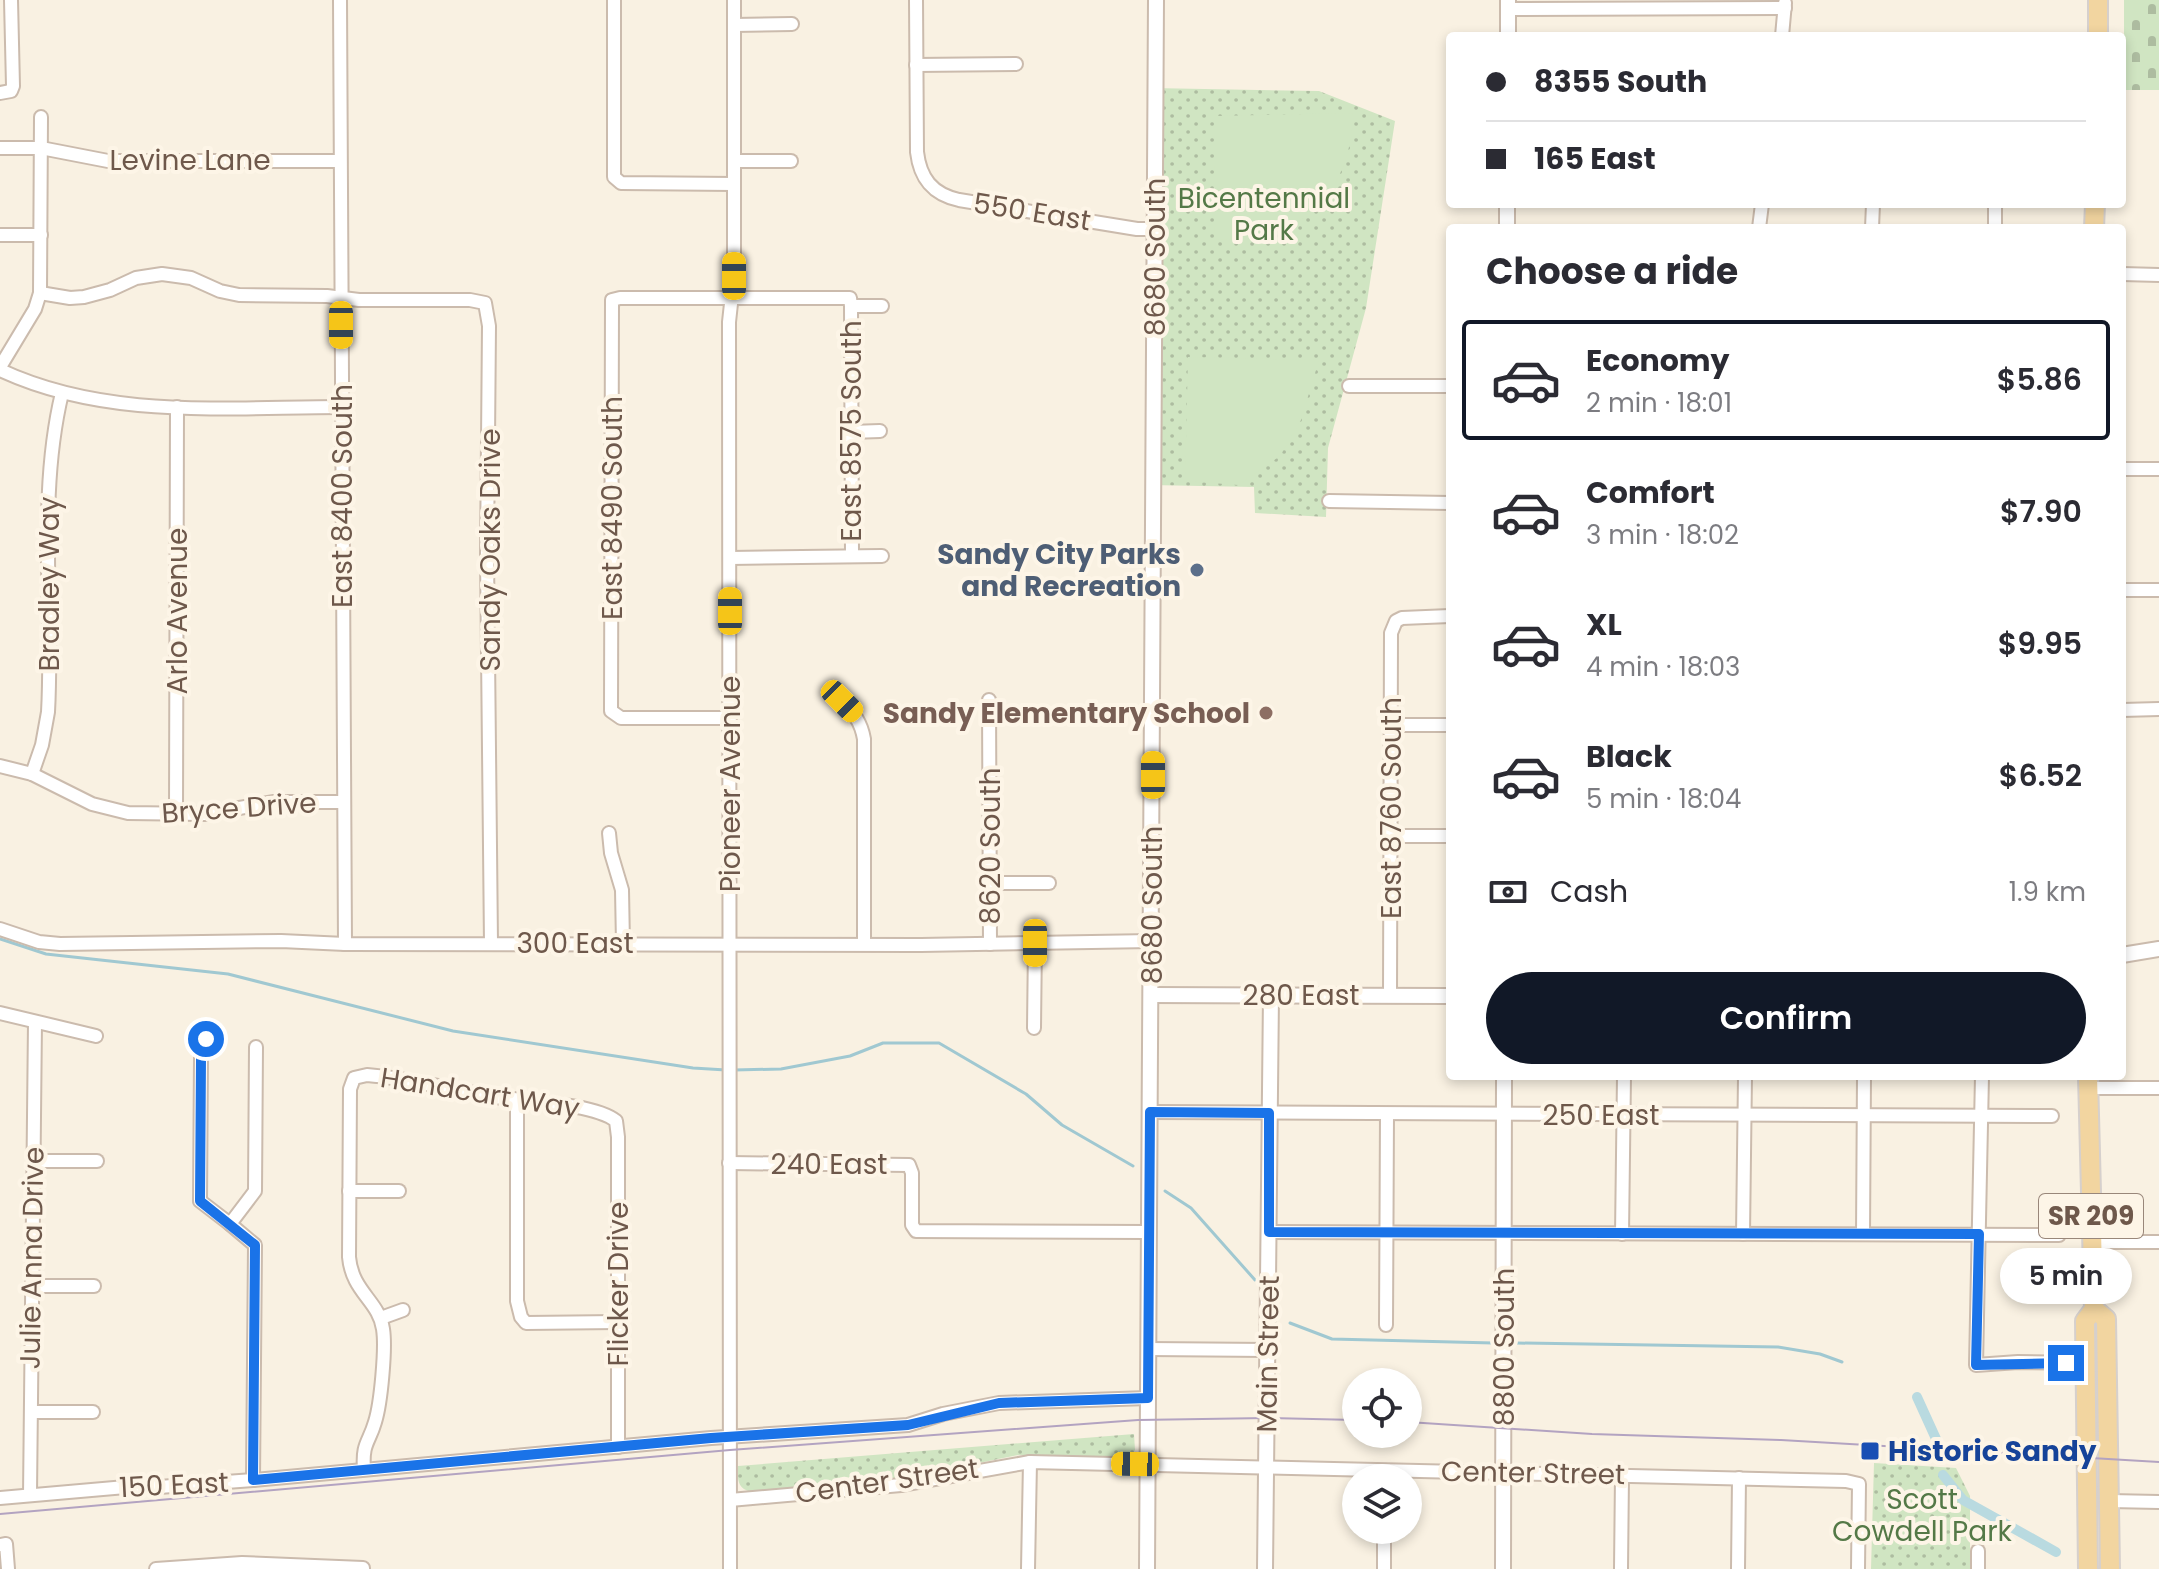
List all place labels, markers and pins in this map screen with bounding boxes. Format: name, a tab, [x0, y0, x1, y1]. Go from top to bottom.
place label: Sandy City Parks and Recreation	[937, 535, 1181, 606]
marker: Sandy City Parks and Recreation	[1188, 561, 1206, 579]
place label: Sandy Elementary School	[883, 694, 1250, 733]
marker: Sandy Elementary School	[1257, 704, 1275, 722]
place label: Historic Sandy	[1888, 1432, 2097, 1471]
marker: Historic Sandy	[1859, 1440, 1881, 1462]

